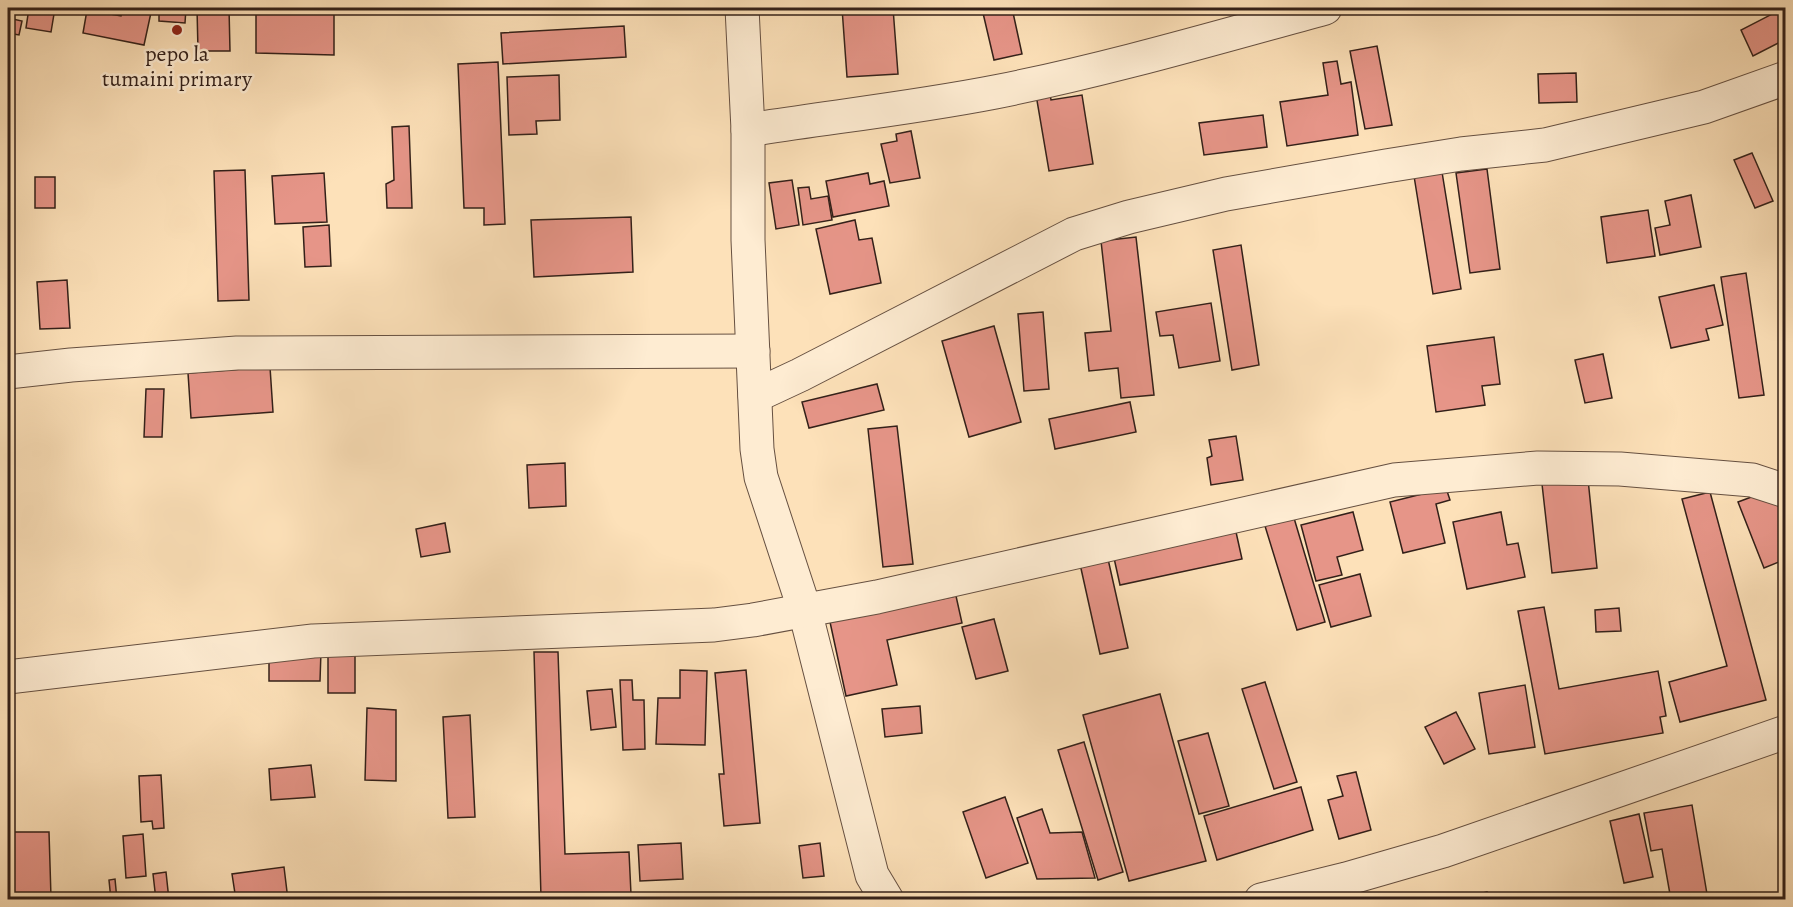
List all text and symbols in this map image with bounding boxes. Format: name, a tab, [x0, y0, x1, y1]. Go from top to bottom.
marker: pepo la tumaini primary	[170, 23, 184, 37]
place label: pepo la tumaini primary	[102, 39, 252, 94]

